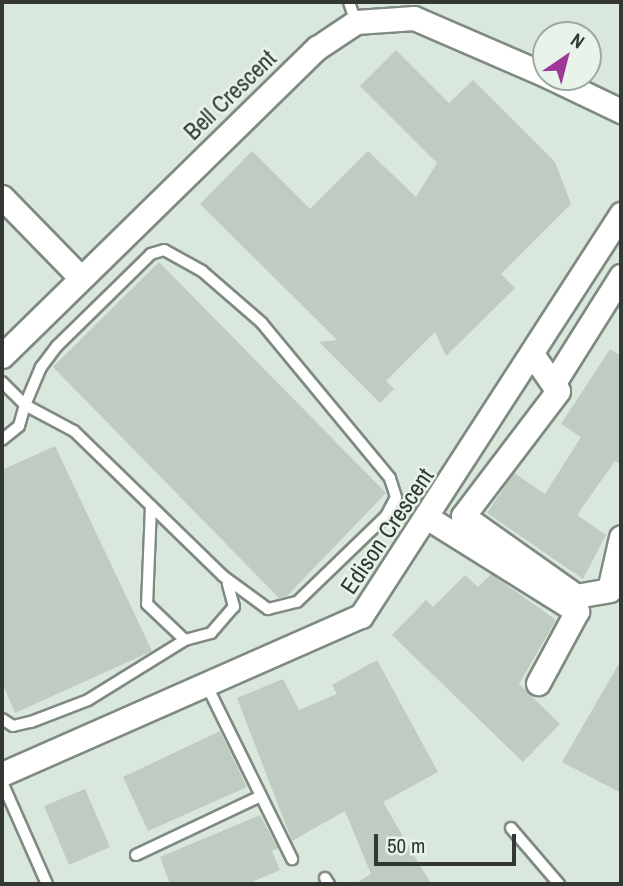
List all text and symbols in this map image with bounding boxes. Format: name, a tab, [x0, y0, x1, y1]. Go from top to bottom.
north arrow	[532, 21, 602, 91]
text: N	[566, 27, 590, 54]
street label: Bell Crescent	[178, 44, 282, 146]
street label: Edison Crescent	[334, 463, 440, 599]
scale bar	[378, 820, 520, 864]
text: 50 m	[387, 831, 425, 860]

